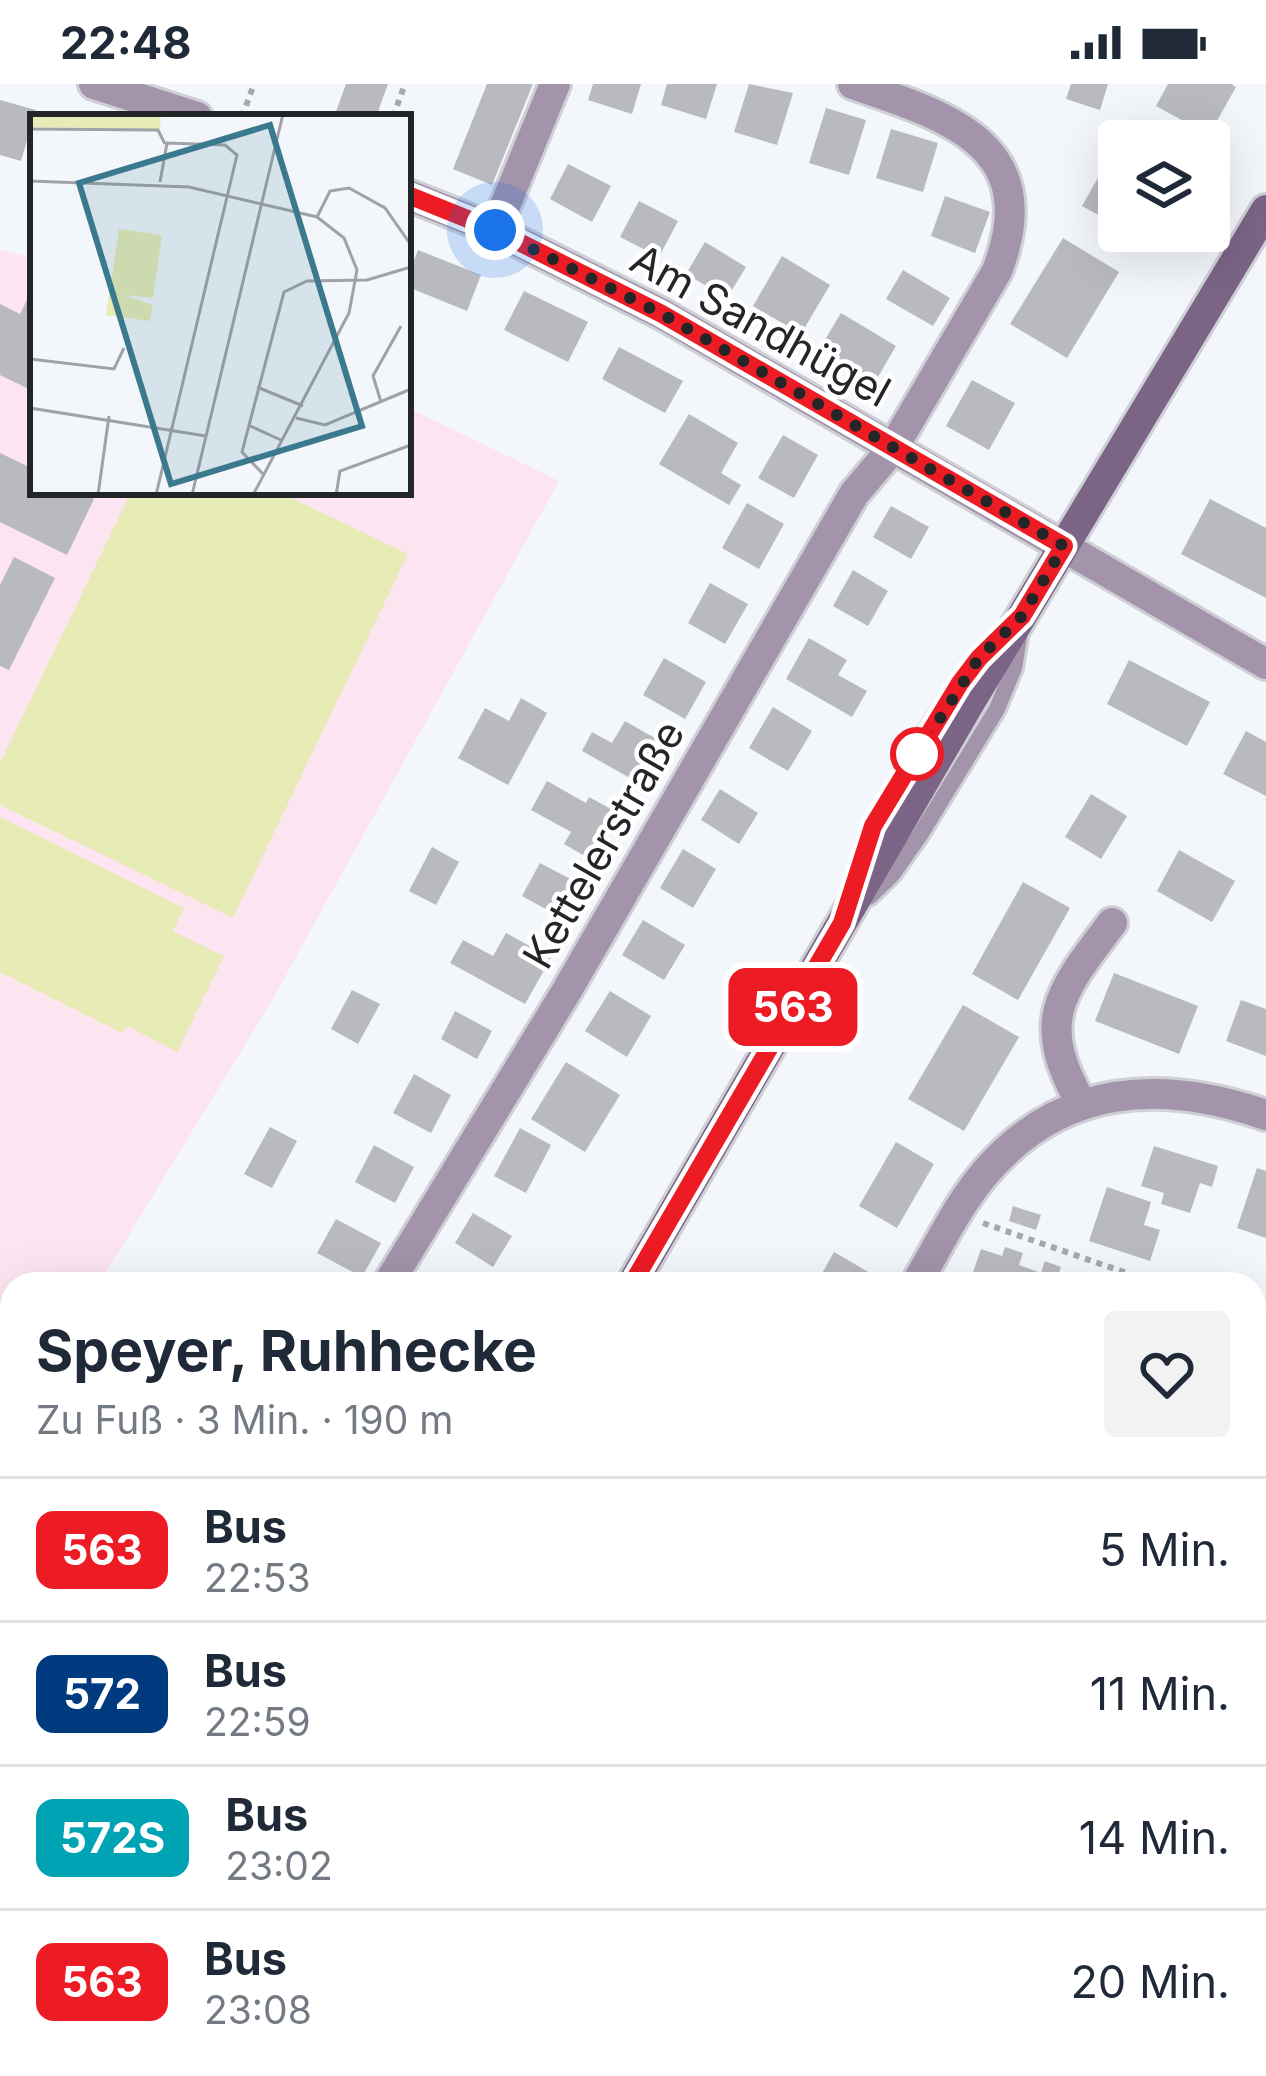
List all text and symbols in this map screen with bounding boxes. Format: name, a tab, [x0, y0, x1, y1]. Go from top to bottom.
text: 22:48	[60, 15, 191, 70]
inset map	[30, 114, 411, 495]
map controls	[1098, 120, 1230, 252]
button: layers	[1098, 120, 1230, 252]
your location	[465, 200, 525, 260]
street label: Am Sandhügel	[622, 233, 900, 417]
street label: Kettelerstraße	[511, 711, 695, 977]
unlabelled marker	[892, 729, 942, 779]
line badge: 563	[724, 968, 862, 1046]
text: 563	[752, 981, 834, 1032]
button: heart	[1104, 1311, 1230, 1437]
text: Speyer, Ruhhecke	[36, 1316, 537, 1385]
text: Zu Fuß · 3 Min. · 190 m	[36, 1396, 454, 1443]
text: Bus	[204, 1499, 287, 1554]
text: 5 Min.	[1099, 1522, 1230, 1577]
text: 563	[61, 1524, 143, 1575]
text: 22:53	[204, 1554, 311, 1601]
text: Bus	[204, 1643, 287, 1698]
text: 11 Min.	[1090, 1666, 1230, 1721]
text: 572	[63, 1668, 141, 1719]
text: 22:59	[204, 1698, 311, 1745]
text: Bus	[225, 1787, 308, 1842]
text: 14 Min.	[1079, 1810, 1230, 1865]
text: 572S	[60, 1812, 165, 1863]
text: 23:02	[225, 1842, 333, 1889]
text: Bus	[204, 1931, 287, 1986]
text: 20 Min.	[1070, 1954, 1230, 2009]
text: 563	[61, 1956, 143, 2007]
text: 23:08	[204, 1986, 312, 2033]

